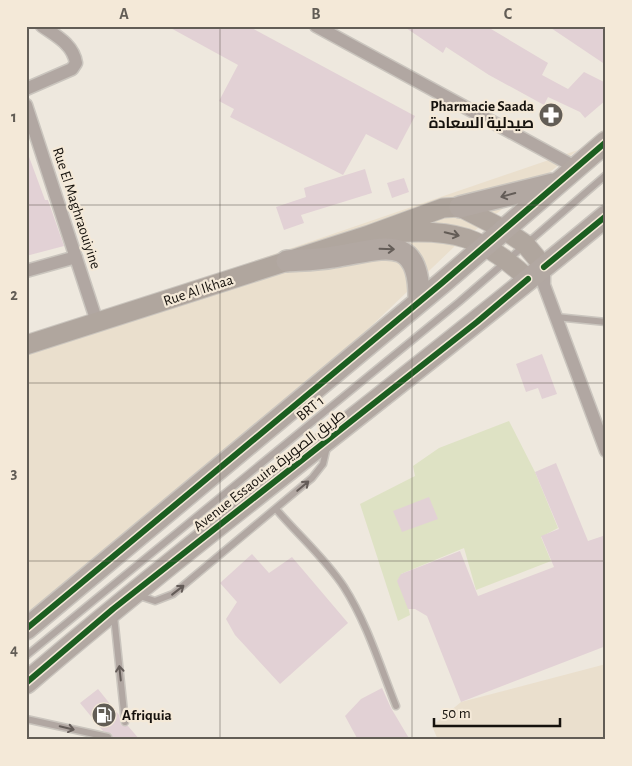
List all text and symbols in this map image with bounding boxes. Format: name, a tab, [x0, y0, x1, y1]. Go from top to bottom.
text: A	[119, 6, 129, 22]
text: B	[311, 6, 321, 22]
text: C	[504, 6, 513, 22]
place label: Pharmacie Saada صيدلية السعادة	[429, 99, 534, 131]
pharmacy icon: Pharmacie Saada صيدلية السعادة	[538, 102, 564, 128]
text: 1	[11, 109, 17, 125]
street label: Rue El Maghraouiyine	[50, 145, 103, 271]
one-way arrow	[500, 191, 516, 200]
one-way arrow	[444, 230, 460, 239]
one-way arrow	[378, 244, 394, 254]
street label: Rue Al Ikhaa	[161, 272, 235, 309]
text: 2	[10, 287, 18, 303]
street label: BRT 1	[294, 393, 327, 424]
street label: Avenue Essaouira طريق الصويرة	[191, 407, 349, 536]
text: 3	[11, 465, 18, 481]
one-way arrow	[296, 480, 309, 491]
one-way arrow	[171, 584, 184, 595]
text: 4	[10, 642, 18, 658]
one-way arrow	[115, 666, 125, 682]
scale bar	[434, 696, 561, 728]
fuel station icon: Afriquia	[91, 702, 117, 728]
text: 50 m	[442, 706, 471, 721]
place label: Afriquia	[122, 708, 172, 723]
one-way arrow	[59, 724, 75, 733]

